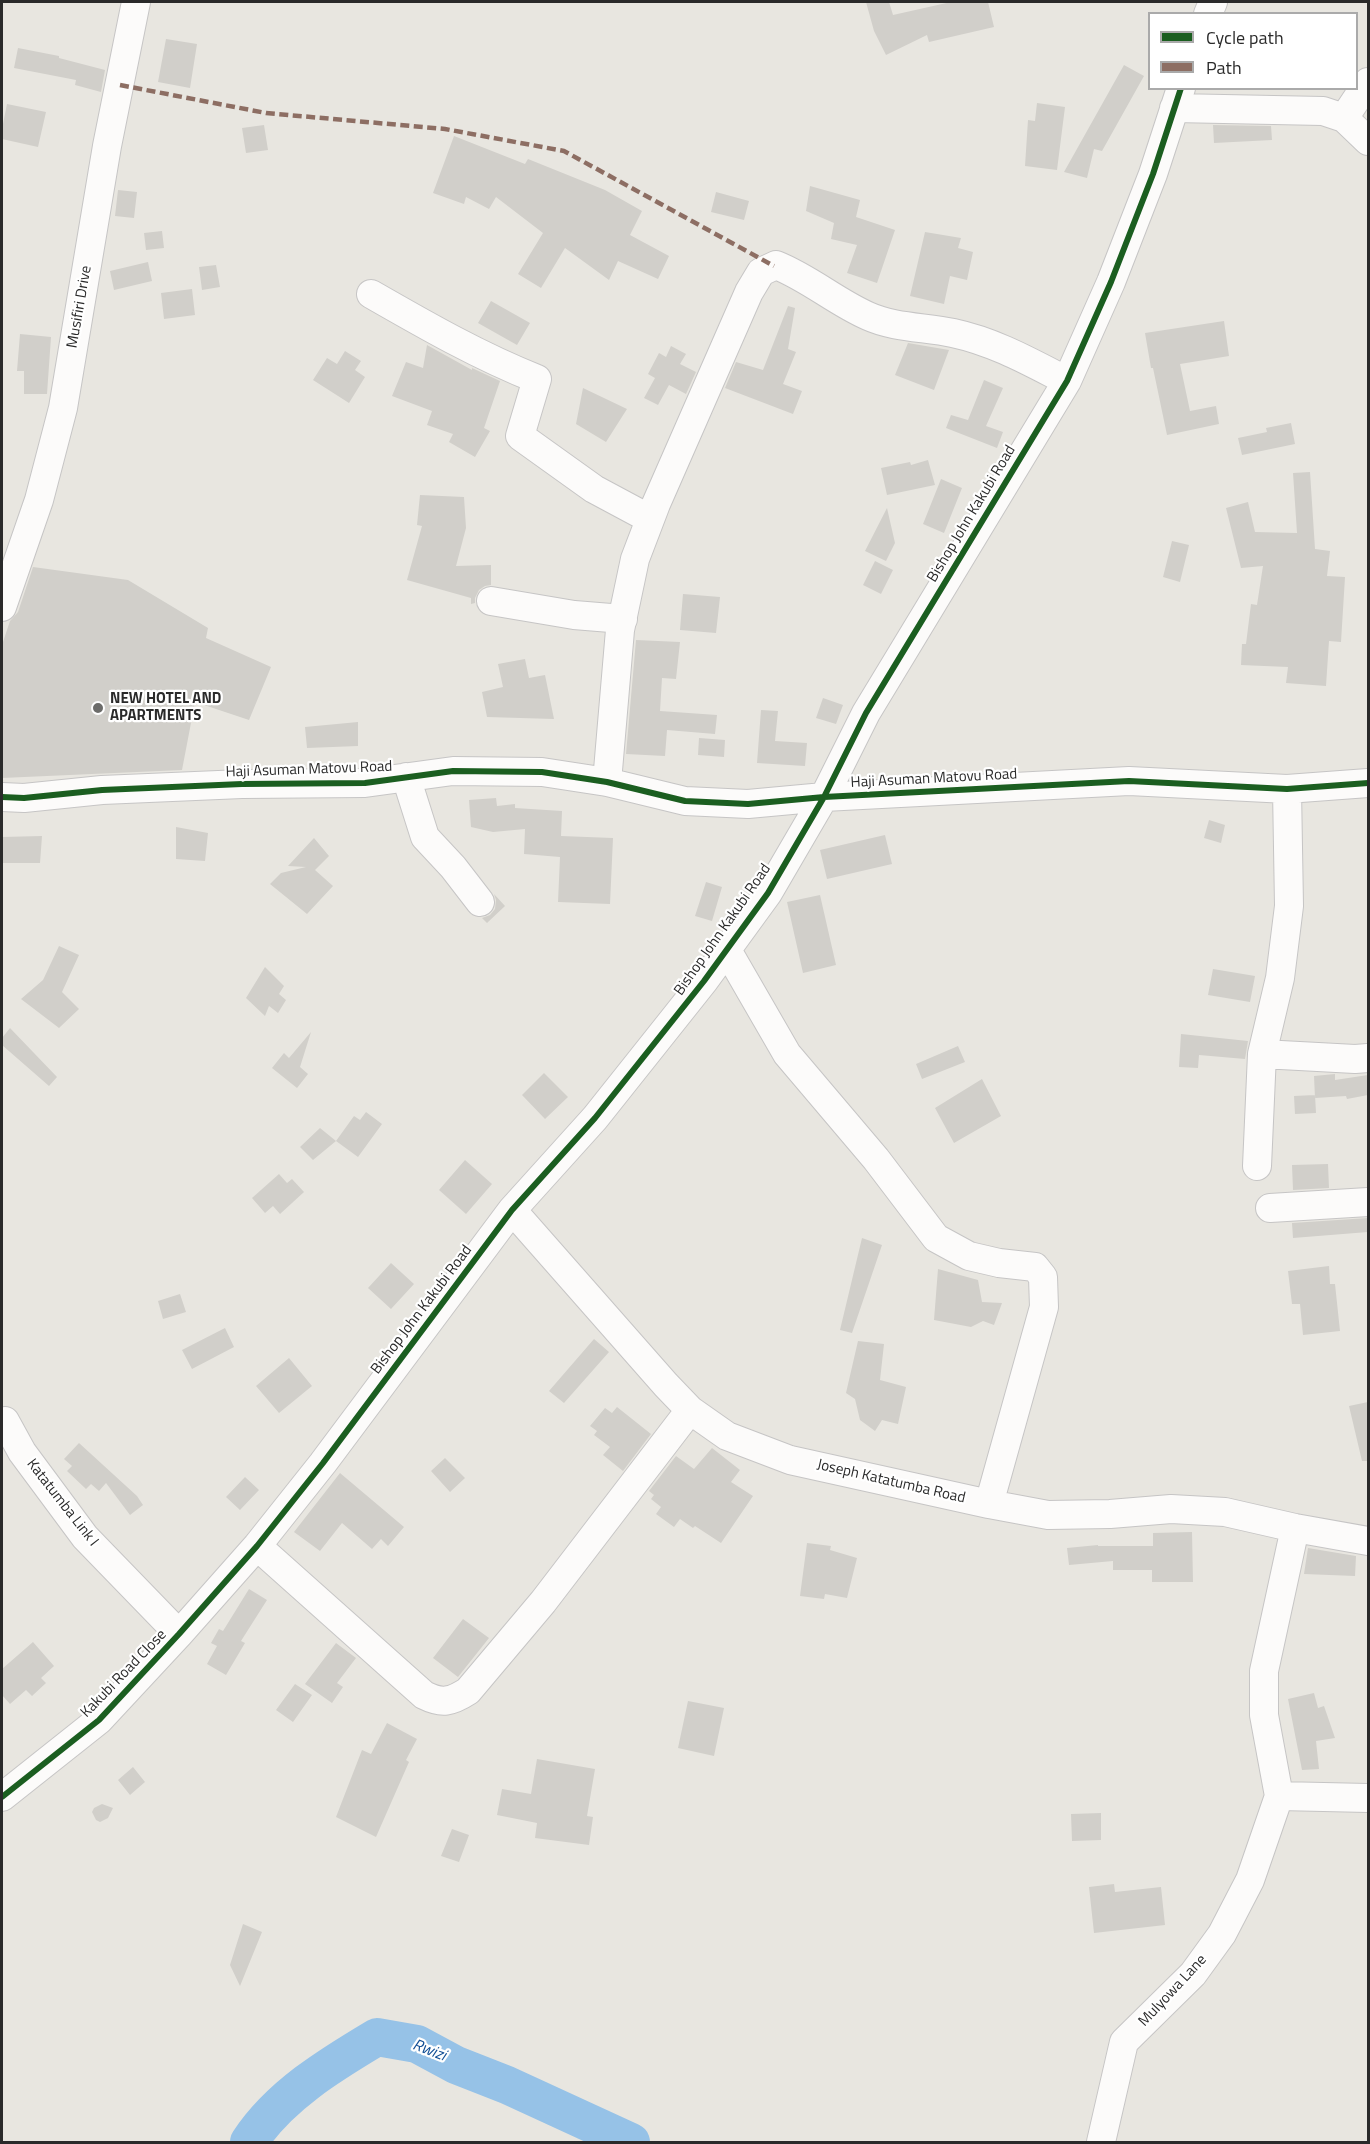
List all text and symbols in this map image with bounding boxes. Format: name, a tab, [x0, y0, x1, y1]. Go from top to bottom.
legend	[1148, 12, 1358, 90]
text: Cycle path	[1206, 24, 1284, 51]
text: Path	[1206, 54, 1242, 81]
street label: Musifiri Drive	[64, 264, 96, 350]
street label: Bishop John Kakubi Road	[924, 442, 1020, 586]
place label: NEW HOTEL AND APARTMENTS	[110, 690, 221, 725]
marker: NEW HOTEL AND APARTMENTS	[91, 701, 105, 715]
street label: Haji Asuman Matovu Road	[225, 758, 393, 782]
street label: Haji Asuman Matovu Road	[850, 766, 1018, 792]
street label: Bishop John Kakubi Road	[671, 861, 775, 999]
street label: Bishop John Kakubi Road	[368, 1242, 476, 1378]
street label: Katatumba Link I	[22, 1456, 102, 1550]
street label: Joseph Katatumba Road	[815, 1456, 967, 1508]
street label: Kakubi Road Close	[77, 1626, 171, 1722]
street label: Mulyowa Lane	[1135, 1951, 1211, 2031]
water label: Rwizi	[410, 2036, 448, 2066]

